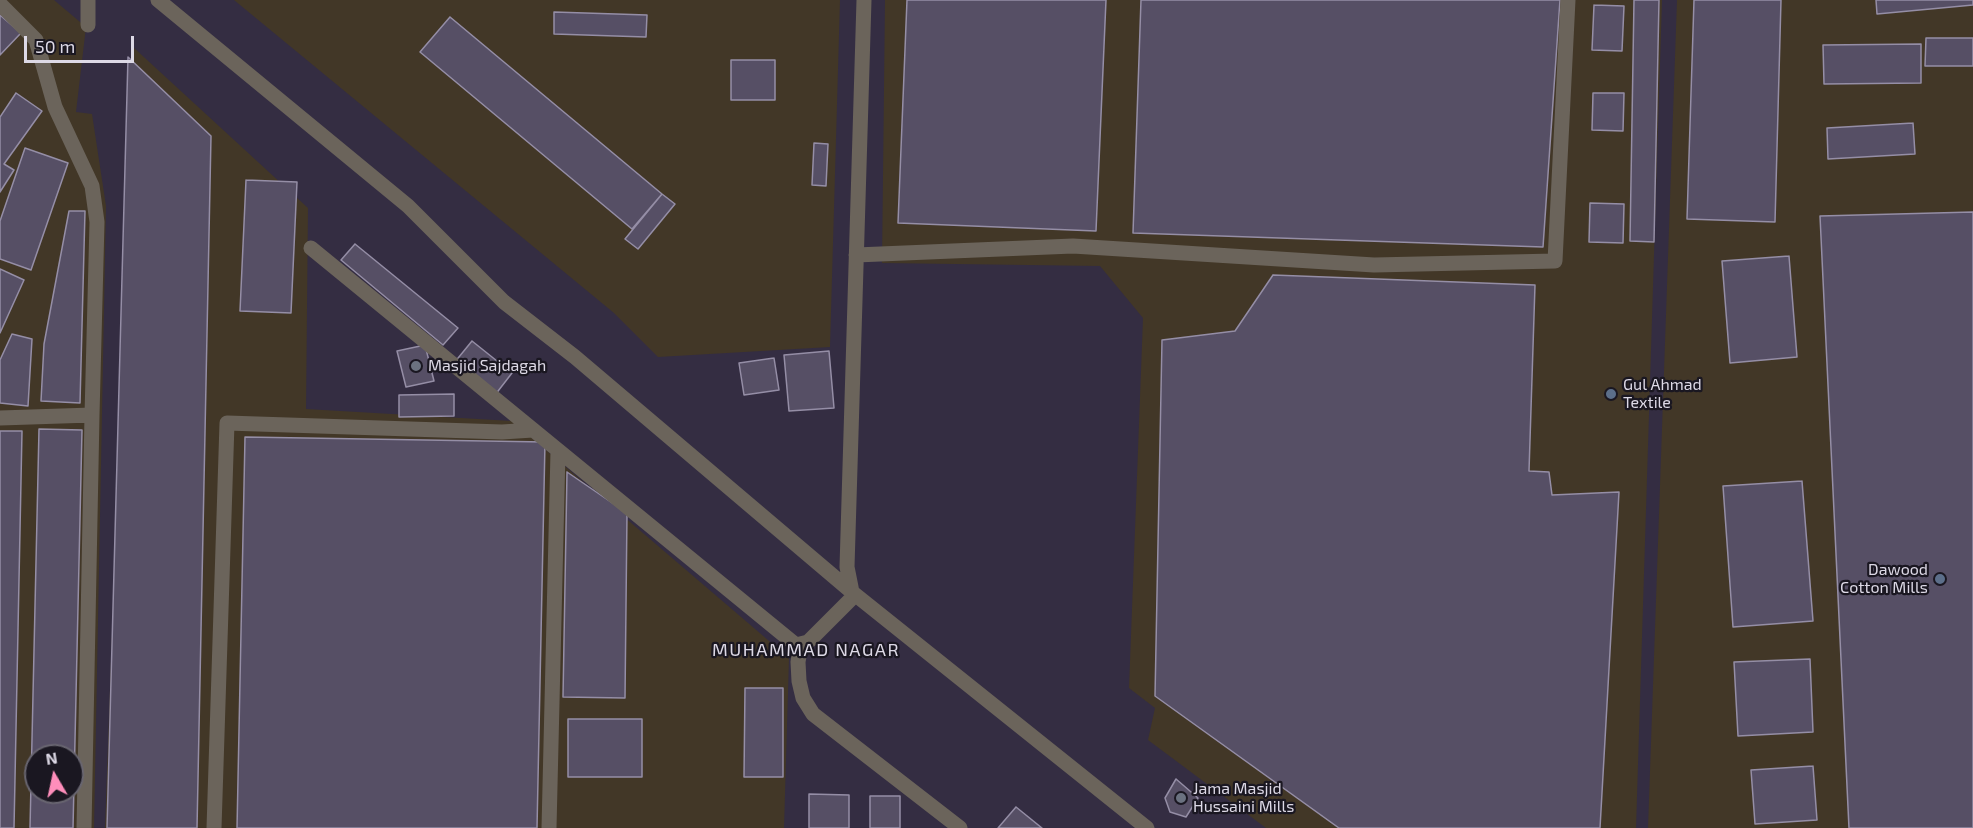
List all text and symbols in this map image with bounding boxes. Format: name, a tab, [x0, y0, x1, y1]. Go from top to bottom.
scale bar	[27, 24, 136, 62]
text: 50 m	[35, 35, 75, 57]
place label: Masjid Sajdagah	[428, 356, 546, 376]
marker: Masjid Sajdagah	[409, 359, 423, 373]
place label: Gul Ahmad Textile	[1623, 375, 1702, 413]
marker: Gul Ahmad Textile	[1604, 387, 1618, 401]
place label: Dawood Cotton Mills	[1840, 560, 1928, 598]
marker: Dawood Cotton Mills	[1933, 572, 1947, 586]
district label: MUHAMMAD NAGAR	[712, 639, 900, 661]
north arrow	[24, 744, 84, 804]
text: N	[44, 747, 59, 768]
place label: Jama Masjid Hussaini Mills	[1193, 779, 1294, 817]
marker: Jama Masjid Hussaini Mills	[1174, 791, 1188, 805]

